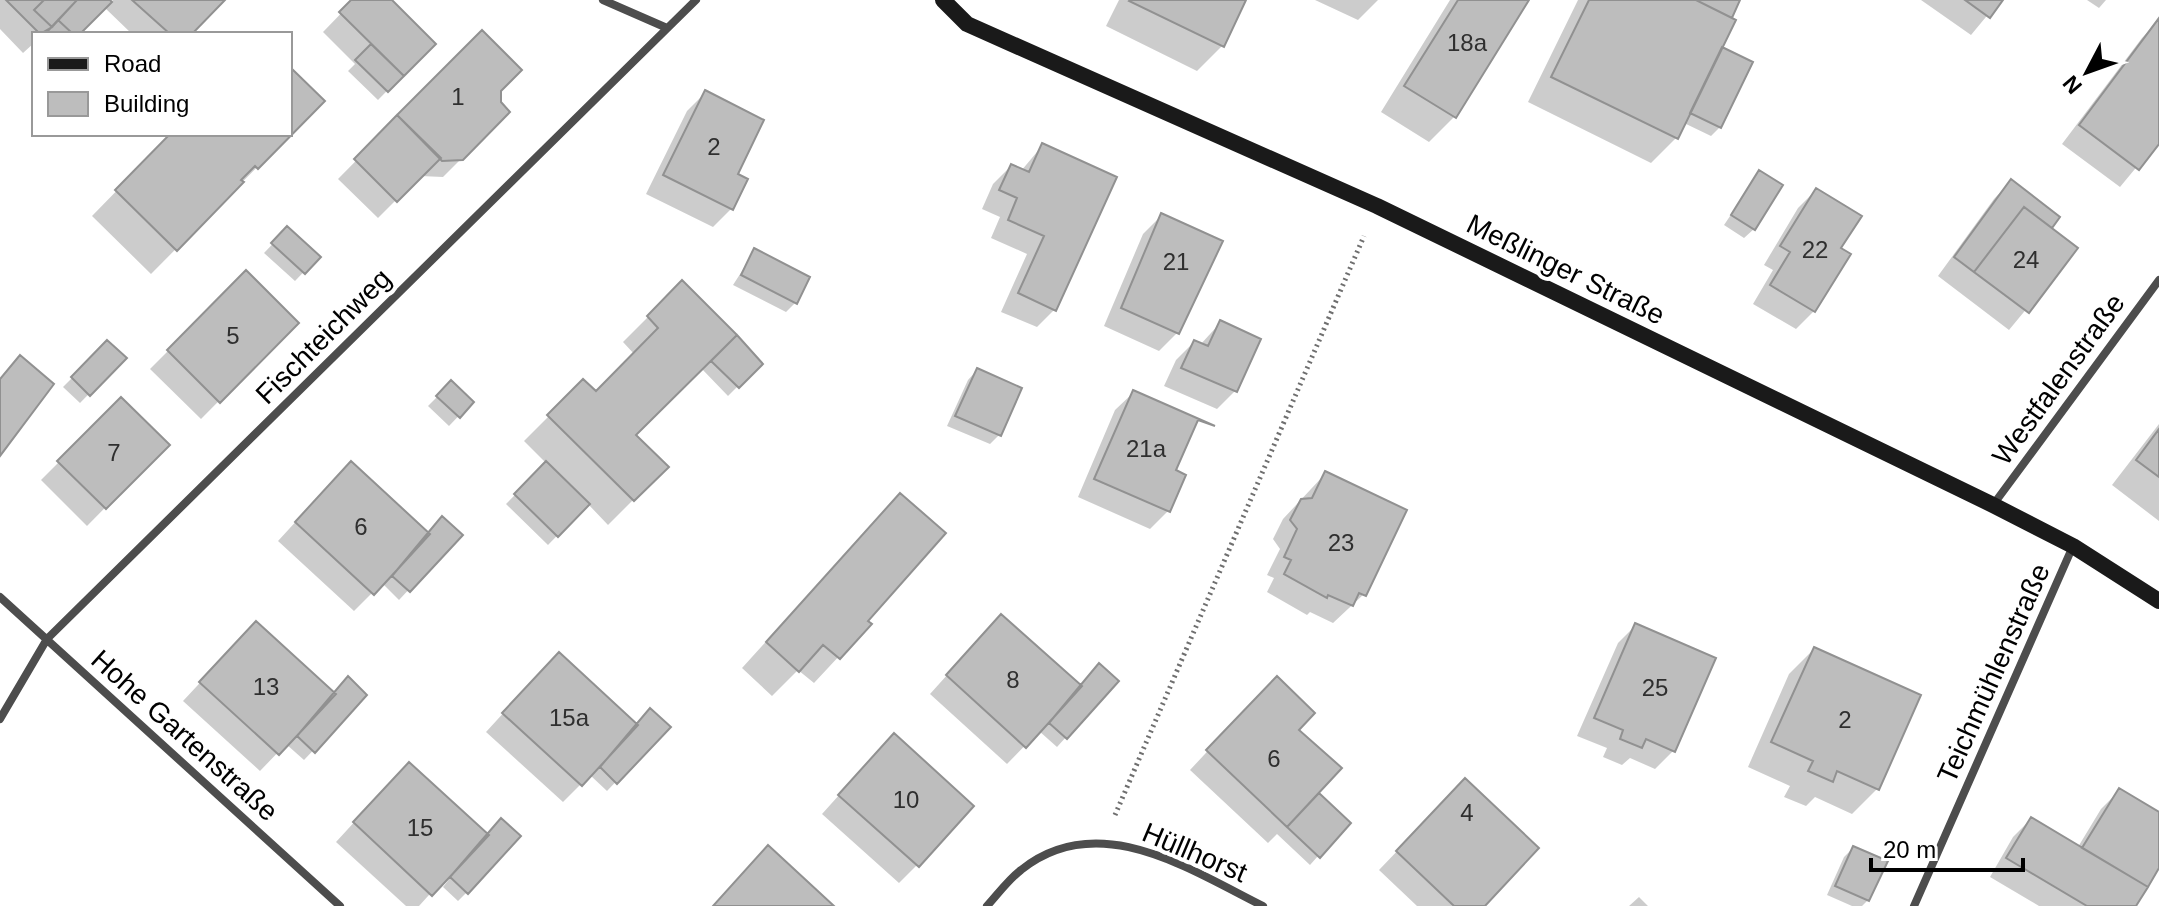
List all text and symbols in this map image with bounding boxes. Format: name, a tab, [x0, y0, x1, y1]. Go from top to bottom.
house number: 18a	[1447, 29, 1488, 56]
legend	[32, 32, 292, 136]
north arrow	[2047, 32, 2127, 112]
text: Road	[104, 50, 161, 77]
text: N	[2058, 71, 2087, 99]
house number: 1	[451, 83, 465, 110]
text: Building	[104, 90, 189, 117]
house number: 2	[707, 133, 721, 160]
street label: Meßlinger Straße	[1462, 208, 1670, 331]
house number: 22	[1802, 236, 1828, 263]
house number: 24	[2013, 246, 2039, 273]
house number: 21	[1163, 248, 1189, 275]
street label: Fischteichweg	[250, 263, 397, 410]
street label: Westfalenstraße	[1986, 288, 2131, 471]
house number: 5	[226, 322, 240, 349]
house number: 21a	[1126, 435, 1167, 462]
house number: 7	[107, 439, 121, 466]
house number: 6	[354, 513, 368, 540]
house number: 23	[1328, 529, 1354, 556]
street label: Teichmühlenstraße	[1931, 559, 2056, 788]
street label: Hohe Gartenstraße	[85, 644, 284, 827]
house number: 8	[1006, 666, 1020, 693]
house number: 13	[253, 673, 279, 700]
house number: 25	[1642, 674, 1668, 701]
house number: 15a	[549, 704, 590, 731]
house number: 2	[1838, 706, 1852, 733]
house number: 6	[1267, 745, 1281, 772]
house number: 10	[893, 786, 919, 813]
house number: 4	[1460, 799, 1474, 826]
house number: 15	[407, 814, 433, 841]
street label: Hüllhorst	[1138, 817, 1252, 888]
scale bar	[1871, 822, 2023, 872]
text: 20 m	[1883, 836, 1936, 863]

